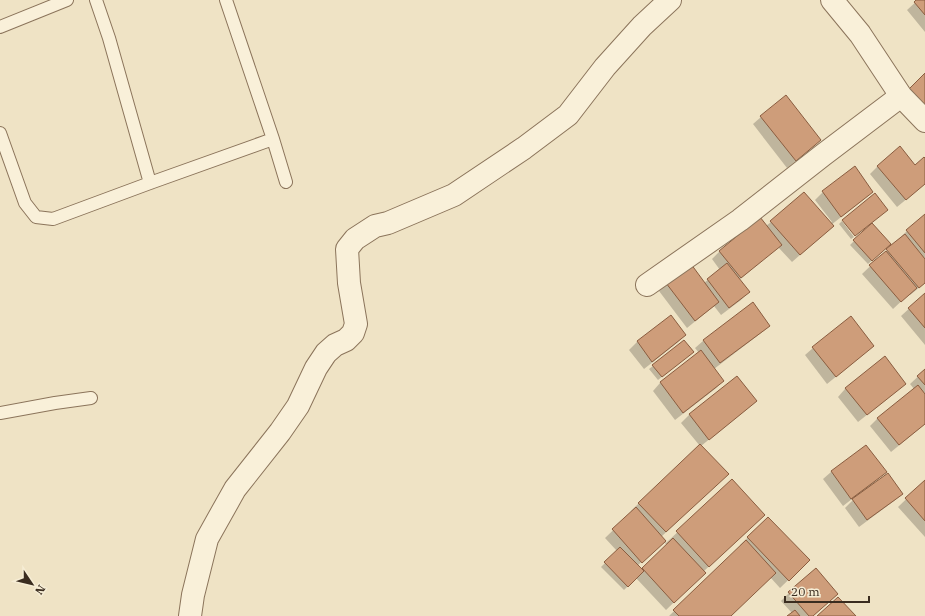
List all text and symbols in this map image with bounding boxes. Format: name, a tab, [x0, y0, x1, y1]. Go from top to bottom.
north arrow	[12, 564, 52, 604]
scale bar	[785, 578, 869, 604]
text: N	[32, 582, 48, 598]
text: 20 m	[791, 584, 820, 599]

